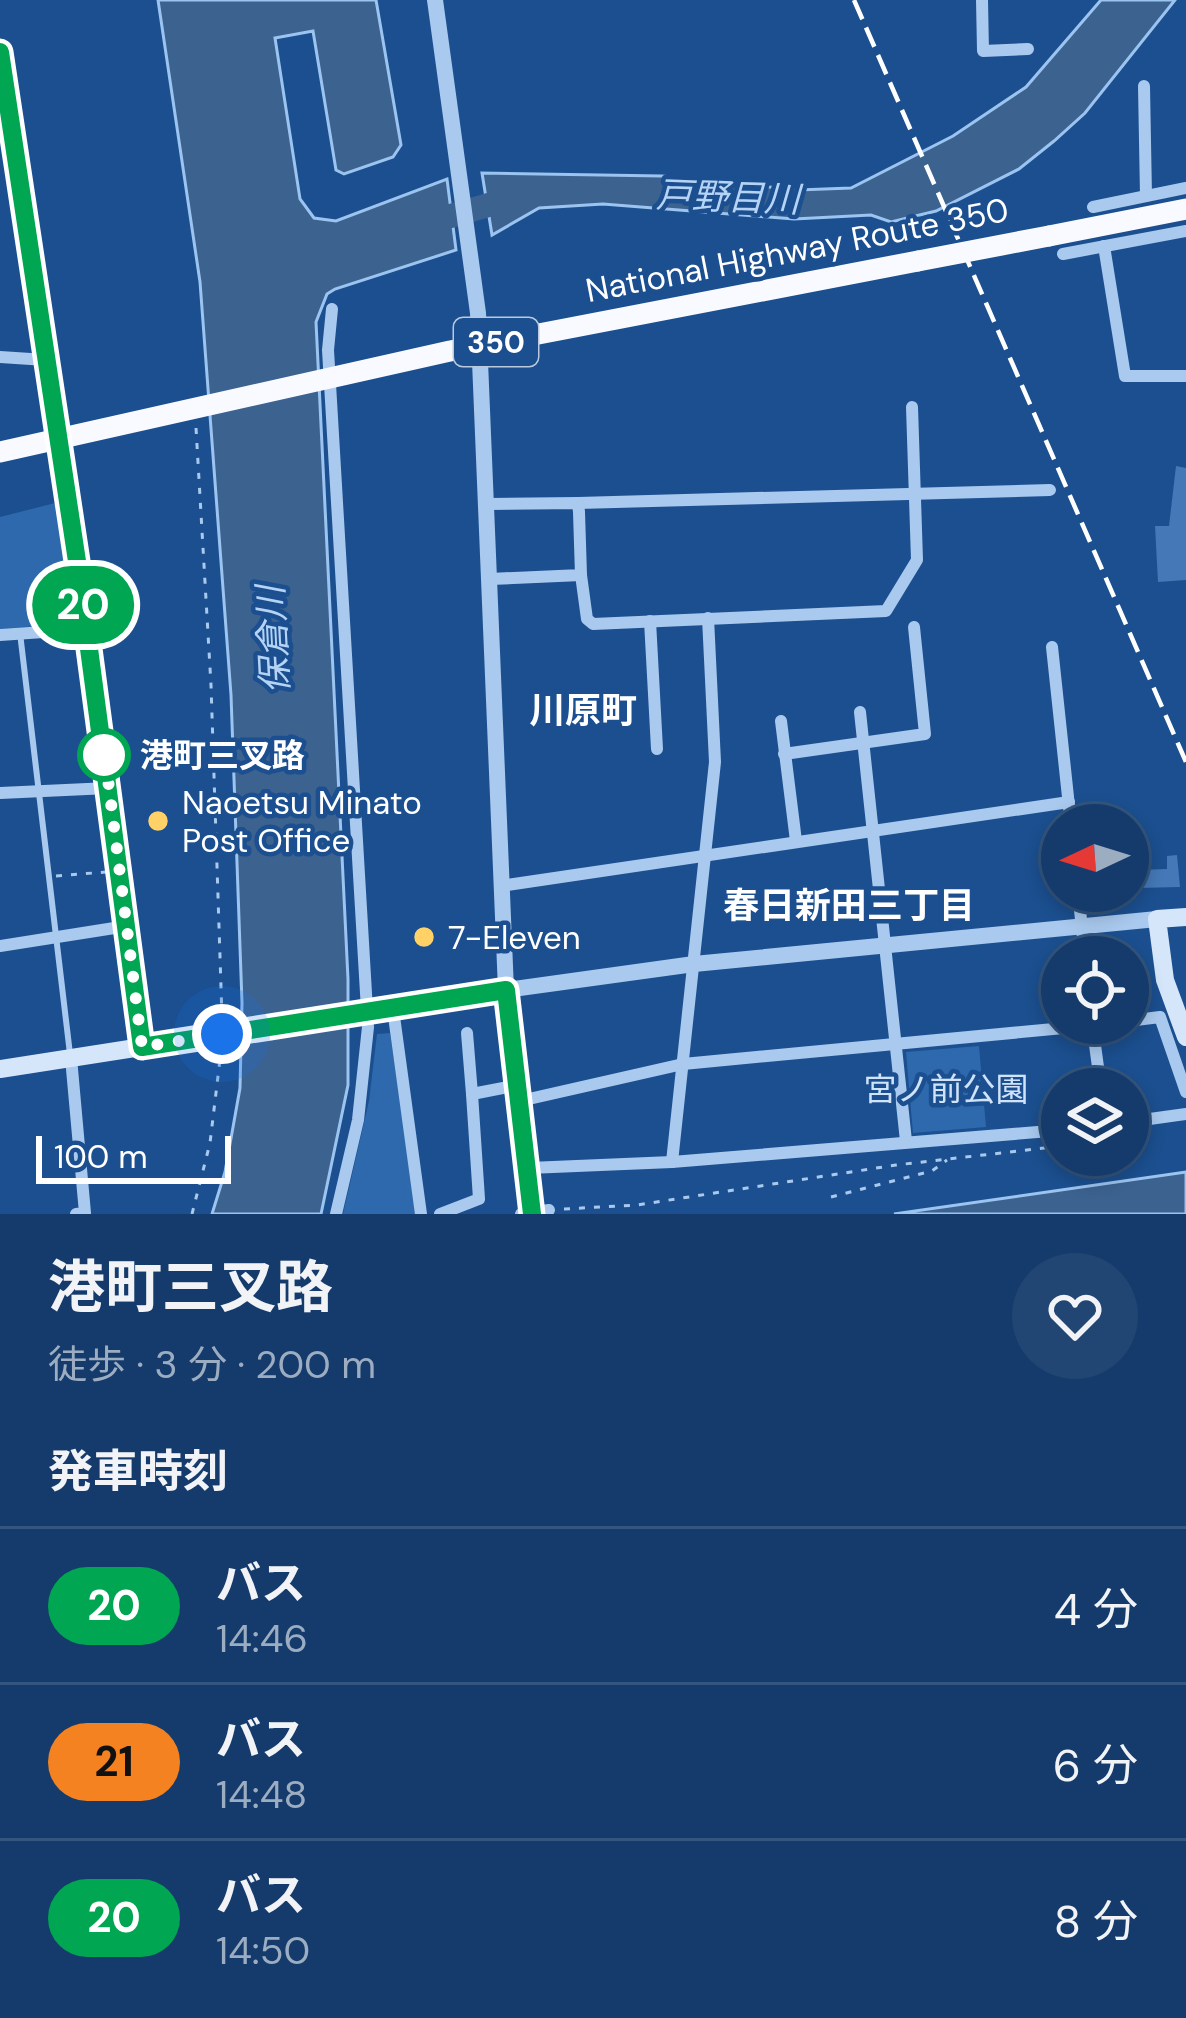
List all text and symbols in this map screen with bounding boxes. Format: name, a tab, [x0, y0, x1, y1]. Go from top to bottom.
water label: 戸野目川	[655, 171, 805, 223]
street label: National Highway Route 350	[582, 188, 1012, 312]
road number: 350	[454, 318, 538, 366]
line badge: 20	[29, 566, 137, 644]
text: 20	[56, 577, 110, 632]
water label: 保倉川	[246, 581, 299, 695]
district label: 川原町	[529, 687, 637, 734]
marker: 港町三叉路	[79, 730, 129, 780]
place label: 港町三叉路	[140, 734, 305, 777]
place label: Naoetsu Minato Post Office	[182, 781, 422, 862]
north arrow	[1041, 804, 1149, 912]
map controls	[1041, 804, 1149, 1176]
marker: Naoetsu Minato Post Office	[145, 808, 171, 834]
district label: 春日新田三丁目	[723, 882, 975, 929]
place label: 7-Eleven	[448, 916, 581, 959]
marker: 7-Eleven	[411, 924, 437, 950]
button: locate	[1041, 936, 1149, 1044]
your location	[192, 1004, 252, 1064]
park label: 宮ノ前公園	[864, 1068, 1029, 1111]
button: layers	[1041, 1068, 1149, 1176]
scale bar	[36, 1130, 231, 1183]
text: 100 m	[54, 1135, 148, 1178]
text: 港町三叉路	[48, 1250, 333, 1325]
button: heart	[1012, 1253, 1138, 1379]
text: 徒歩 · 3 分 · 200 m	[48, 1339, 376, 1390]
text: 発車時刻	[48, 1442, 228, 1501]
text: バス	[216, 1554, 306, 1613]
text: 20	[87, 1578, 141, 1633]
text: 4 分	[1054, 1580, 1138, 1639]
text: 14:46	[216, 1613, 308, 1664]
text: バス	[216, 1710, 306, 1769]
text: 21	[94, 1734, 134, 1789]
text: 6 分	[1053, 1736, 1138, 1795]
text: 14:48	[216, 1769, 307, 1820]
text: バス	[216, 1866, 306, 1925]
text: 20	[87, 1890, 141, 1945]
text: 8 分	[1054, 1892, 1138, 1951]
text: 14:50	[216, 1925, 310, 1976]

